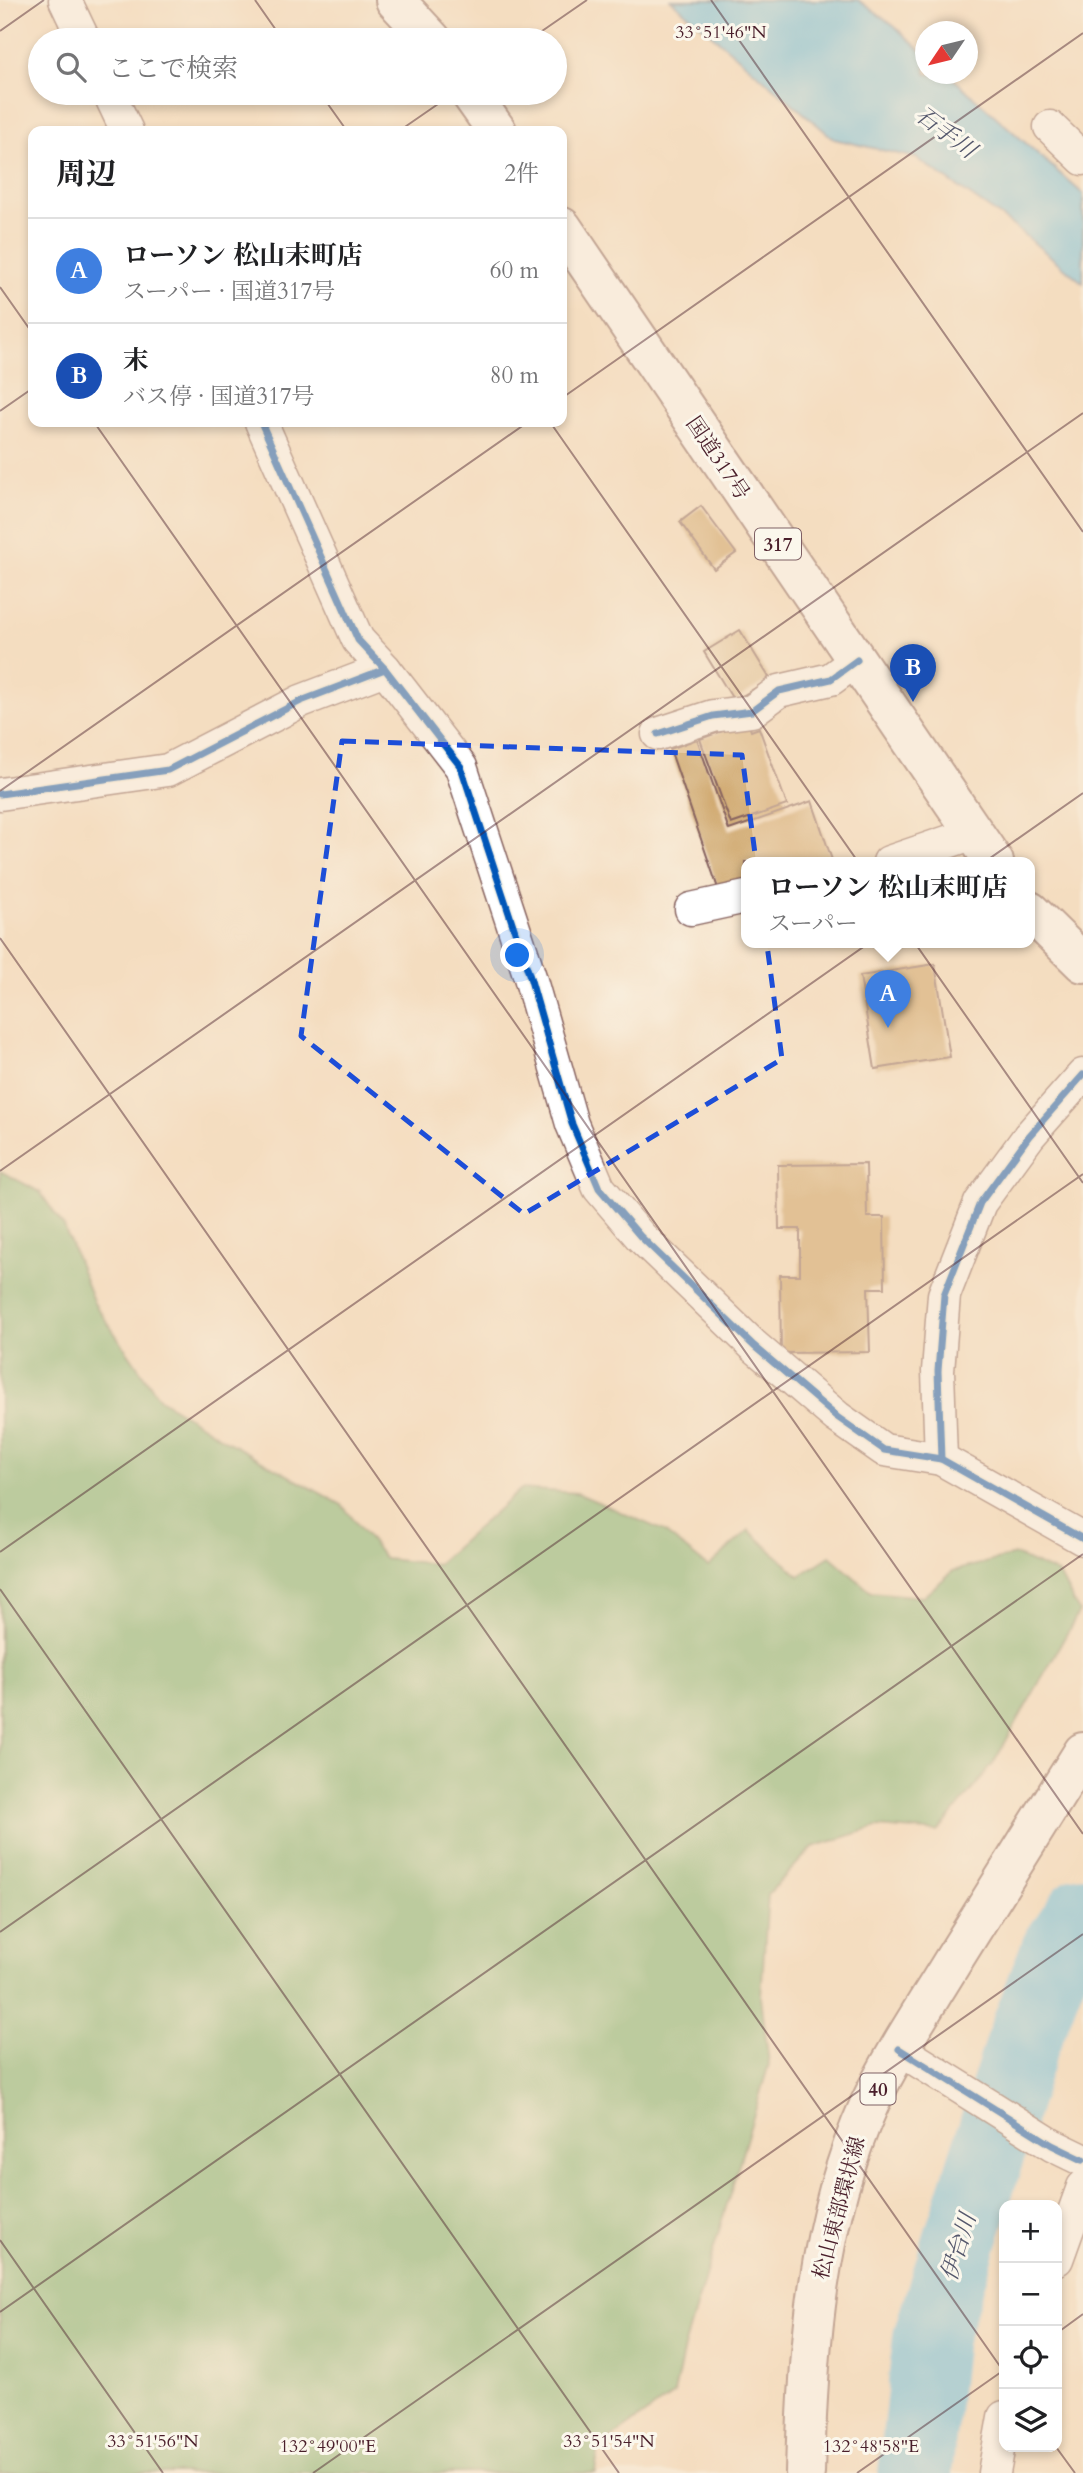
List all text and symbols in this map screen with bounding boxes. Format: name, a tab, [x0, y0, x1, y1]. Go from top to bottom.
text: 33°51'46"N	[675, 20, 767, 45]
north arrow	[915, 21, 978, 84]
search box	[28, 28, 567, 105]
icon: search	[52, 48, 90, 86]
text: ここで検索	[108, 51, 238, 86]
water label: 石手川	[909, 99, 985, 167]
text: 周辺	[56, 154, 116, 195]
text: 2件	[504, 158, 539, 189]
text: ローソン 松山末町店	[123, 238, 363, 273]
text: A	[70, 255, 88, 286]
text: 60 m	[490, 255, 539, 286]
text: スーパー · 国道317号	[123, 276, 335, 307]
text: 末	[123, 343, 149, 378]
text: B	[71, 360, 87, 391]
text: 80 m	[490, 360, 539, 391]
text: バス停 · 国道317号	[123, 381, 315, 412]
street label: 国道317号	[679, 411, 756, 506]
road number: 317	[755, 528, 801, 559]
pin: B	[890, 644, 936, 702]
popup	[741, 857, 1035, 948]
text: ローソン 松山末町店	[768, 870, 1008, 905]
text: スーパー	[768, 908, 858, 939]
your location	[500, 938, 534, 972]
pin: A	[865, 970, 911, 1028]
road number: 40	[860, 2074, 896, 2104]
street label: 松山東部環状線	[806, 2133, 873, 2283]
map controls	[999, 2200, 1062, 2452]
button: +	[999, 2200, 1062, 2263]
water label: 伊台川	[934, 2207, 984, 2285]
button: −	[999, 2263, 1062, 2326]
button: locate	[999, 2326, 1062, 2389]
button: layers	[999, 2389, 1062, 2452]
text: 33°51'56"N	[107, 2429, 199, 2454]
text: 33°51'54"N	[563, 2429, 655, 2454]
text: 132°49'00"E	[280, 2434, 376, 2459]
text: 132°48'58"E	[823, 2434, 919, 2459]

